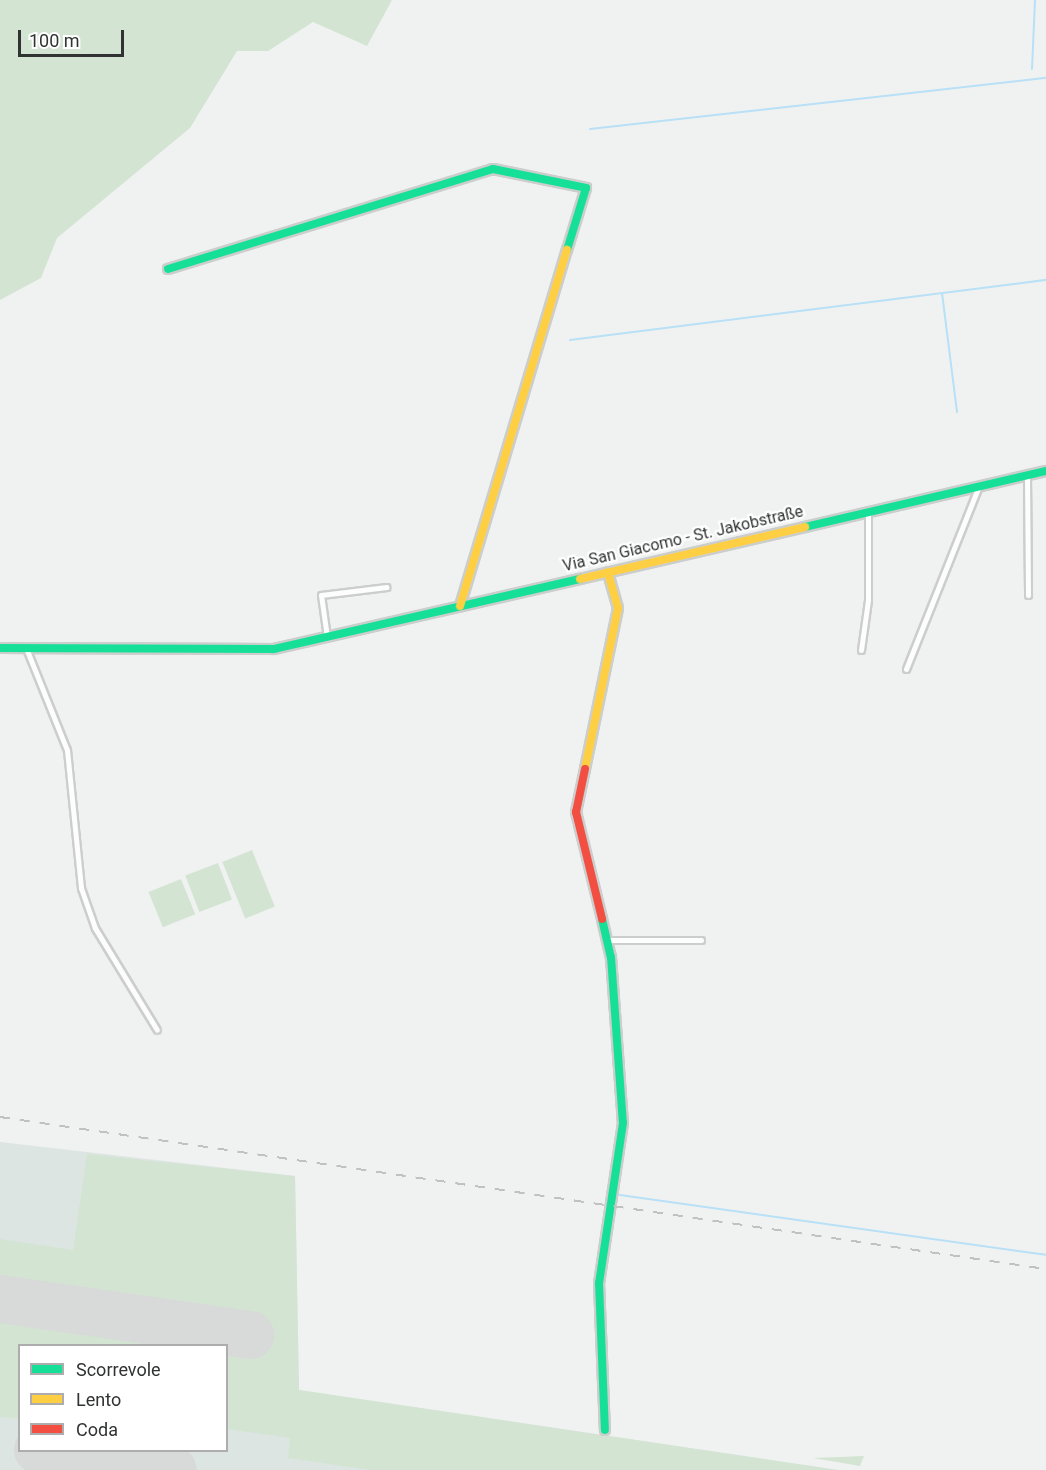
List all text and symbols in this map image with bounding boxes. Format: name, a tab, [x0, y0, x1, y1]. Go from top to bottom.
scale bar	[21, 18, 128, 56]
text: 100 m	[29, 30, 80, 51]
street label: Via San Giacomo - St. Jakobstraße	[561, 502, 805, 576]
legend	[18, 1344, 228, 1452]
text: Scorrevole	[76, 1359, 161, 1380]
text: Lento	[76, 1389, 121, 1410]
text: Coda	[76, 1419, 118, 1440]

